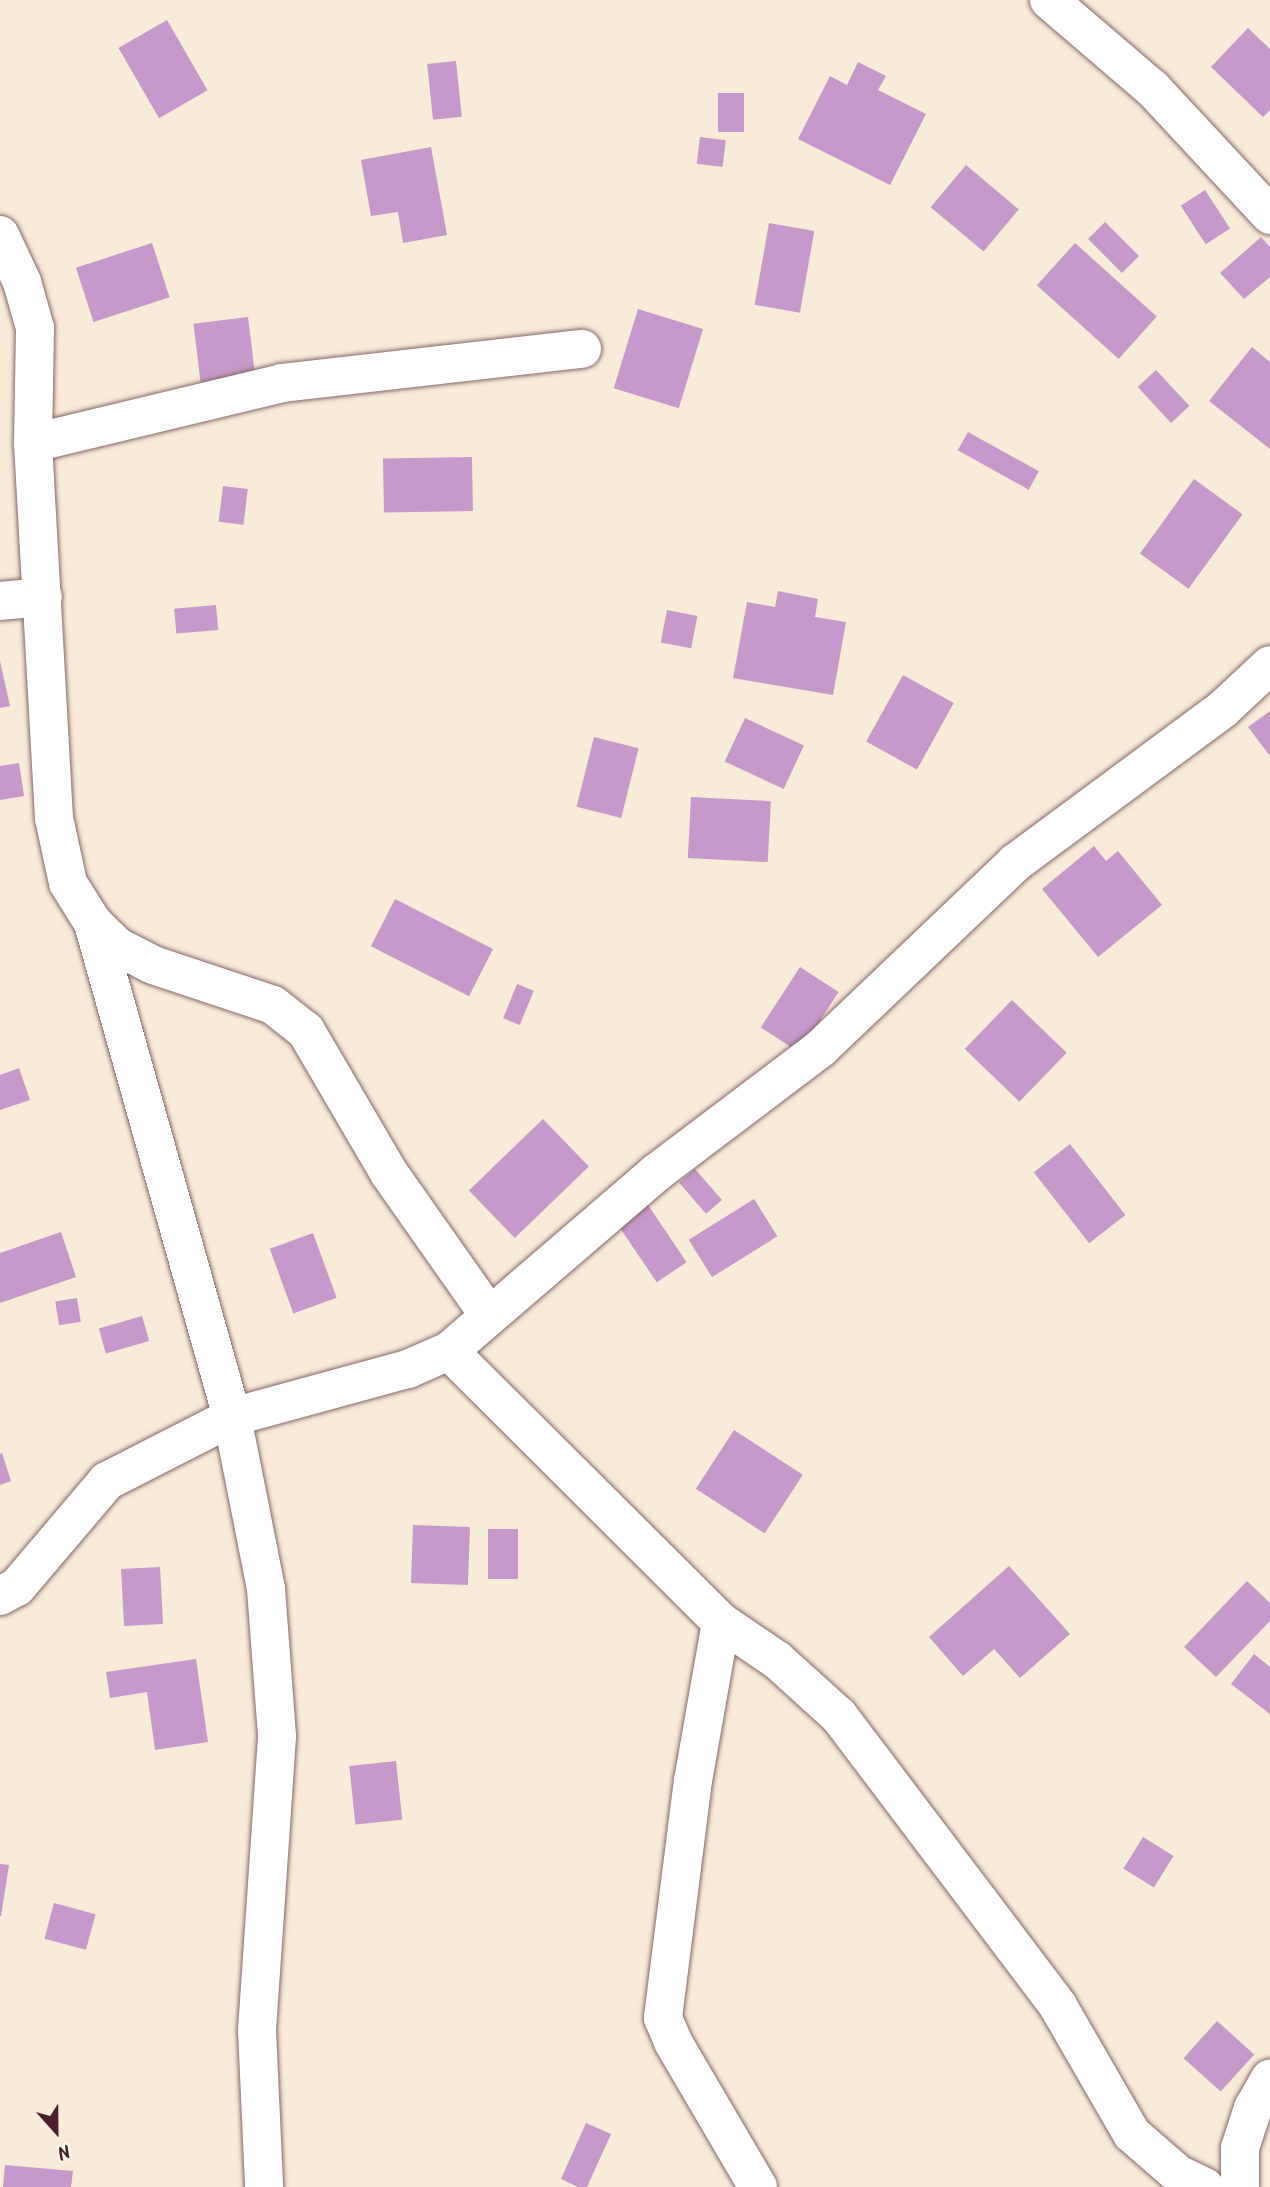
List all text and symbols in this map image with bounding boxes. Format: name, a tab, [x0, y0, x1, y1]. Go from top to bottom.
north arrow	[21, 2096, 91, 2166]
text: N	[53, 2134, 75, 2167]

